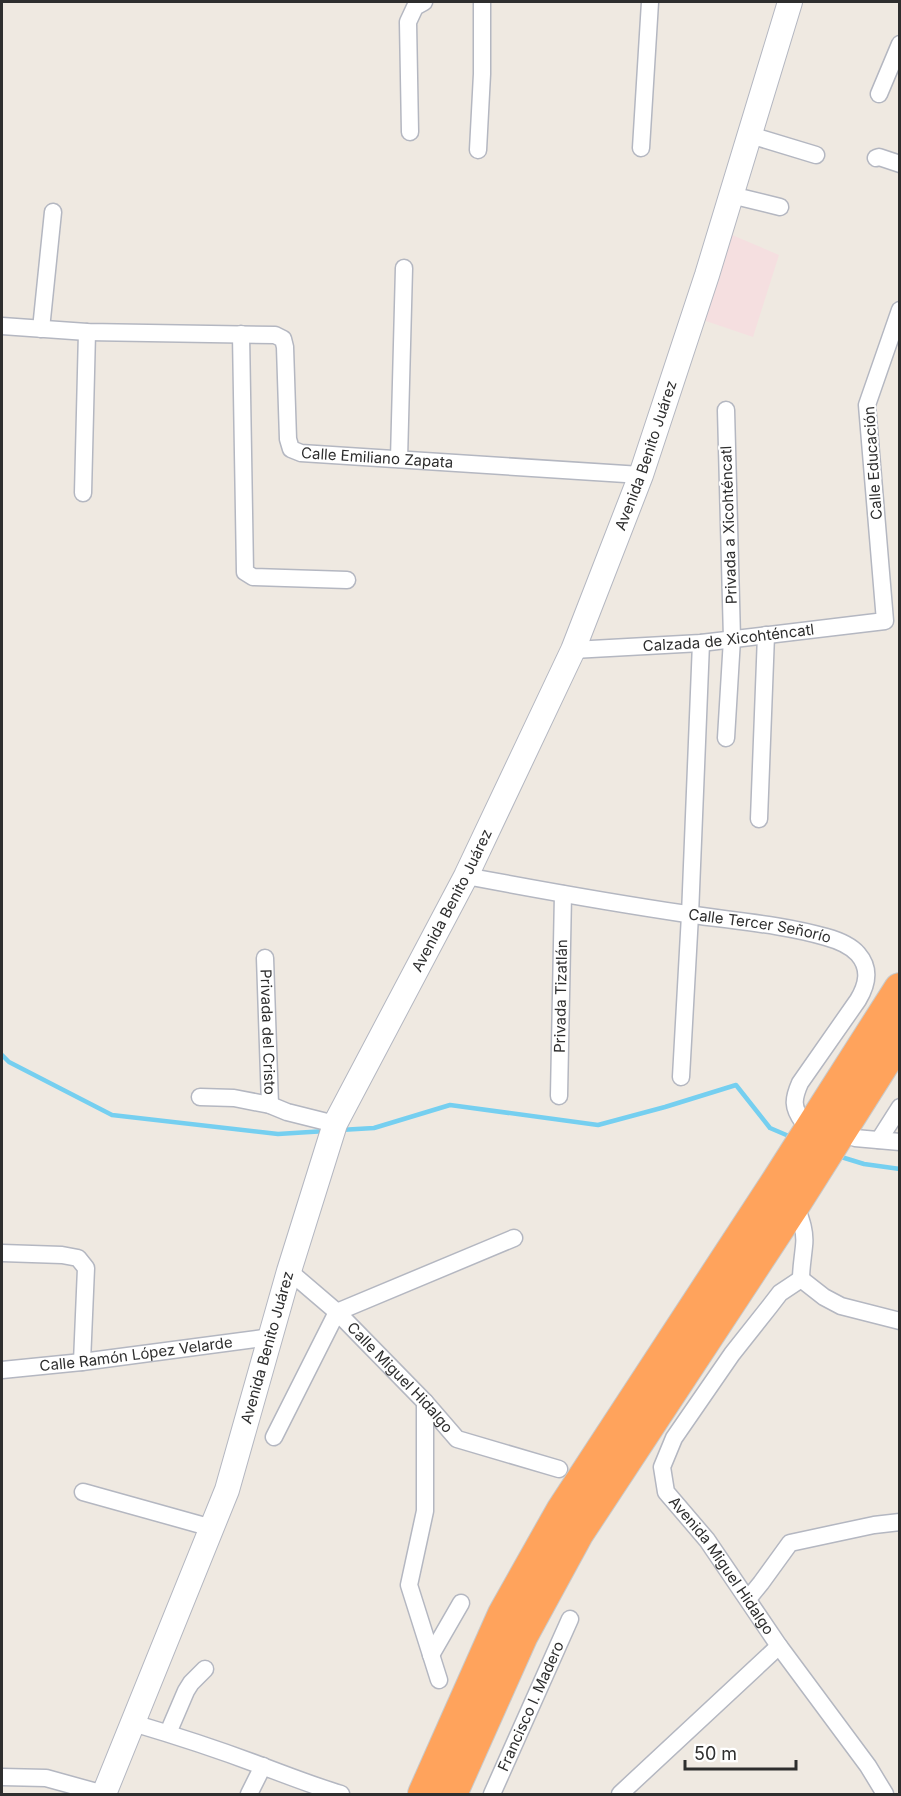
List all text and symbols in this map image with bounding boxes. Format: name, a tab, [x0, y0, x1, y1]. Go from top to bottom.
street label: Avenida Benito Juárez	[610, 378, 681, 533]
street label: Calle Educación	[859, 406, 886, 521]
street label: Calle Emiliano Zapata	[301, 443, 454, 472]
street label: Privada a Xicohténcatl	[716, 445, 741, 605]
street label: Calzada de Xicohténcatl	[642, 620, 815, 655]
street label: Avenida Benito Juárez	[407, 826, 496, 975]
street label: Calle Tercer Señorío	[687, 904, 833, 947]
street label: Privada Tizatlán	[550, 939, 571, 1053]
street label: Privada del Cristo	[256, 969, 280, 1095]
street label: Avenida Benito Juárez	[236, 1269, 297, 1426]
street label: Calle Miguel Hidalgo	[343, 1318, 457, 1437]
street label: Calle Ramón López Velarde	[39, 1332, 234, 1375]
street label: Avenida Miguel Hidalgo	[665, 1492, 779, 1638]
street label: Francisco I. Madero	[493, 1638, 568, 1774]
scale bar	[685, 1733, 796, 1771]
text: 50 m	[694, 1743, 737, 1764]

